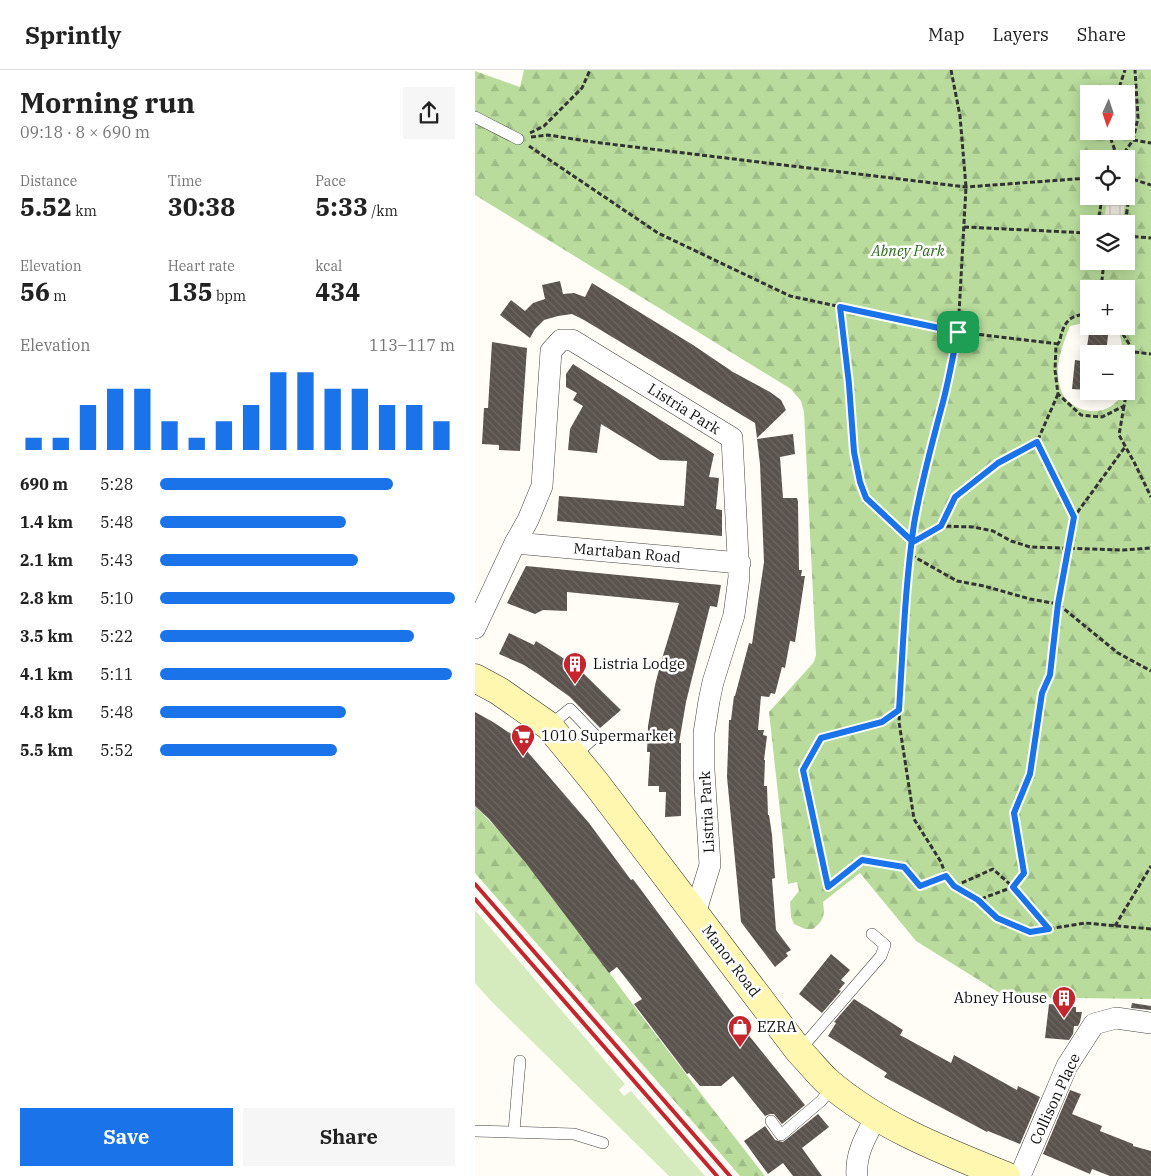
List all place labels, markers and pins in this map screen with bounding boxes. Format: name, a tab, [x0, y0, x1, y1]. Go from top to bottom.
pin	[937, 311, 979, 353]
building icon: Listria Lodge	[562, 651, 588, 685]
place label: Listria Lodge	[593, 654, 685, 673]
supermarket icon: 1010 Supermarket	[510, 723, 536, 757]
place label: 1010 Supermarket	[541, 726, 674, 745]
building icon: Abney House	[1051, 985, 1077, 1019]
place label: Abney House	[954, 988, 1047, 1007]
shop icon: EZRA	[727, 1014, 753, 1048]
place label: EZRA	[757, 1017, 797, 1036]

